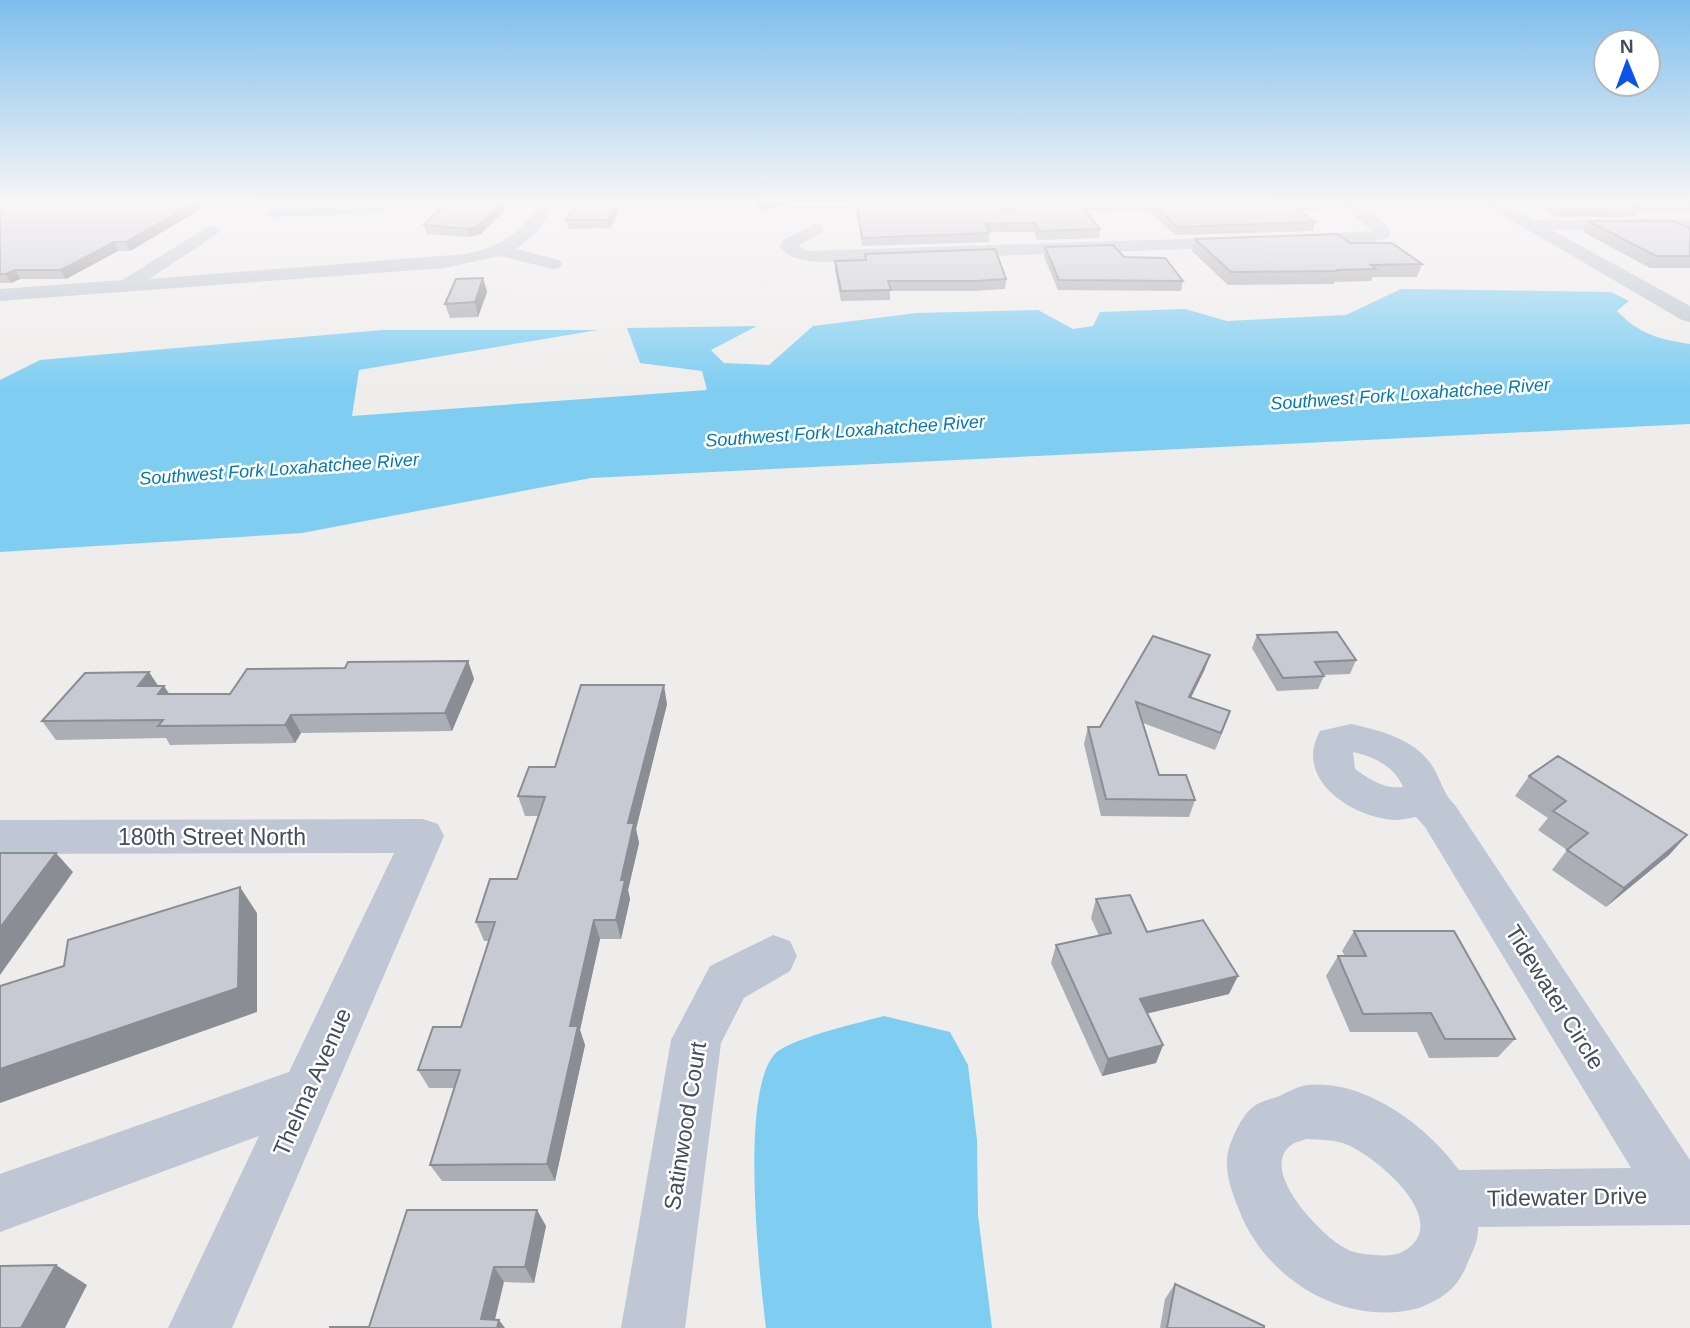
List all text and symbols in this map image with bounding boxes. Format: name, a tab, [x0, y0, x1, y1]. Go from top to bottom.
north arrow	[1592, 28, 1662, 98]
text: N	[1620, 36, 1634, 57]
water label: Southwest Fork Loxahatchee River	[1270, 374, 1551, 414]
water label: Southwest Fork Loxahatchee River	[705, 411, 986, 451]
water label: Southwest Fork Loxahatchee River	[139, 449, 420, 489]
street label: 180th Street North	[118, 824, 306, 850]
street label: Tidewater Circle	[1500, 920, 1610, 1074]
street label: Thelma Avenue	[268, 1004, 356, 1160]
street label: Satinwood Court	[659, 1039, 711, 1212]
street label: Tidewater Drive	[1487, 1183, 1647, 1211]

